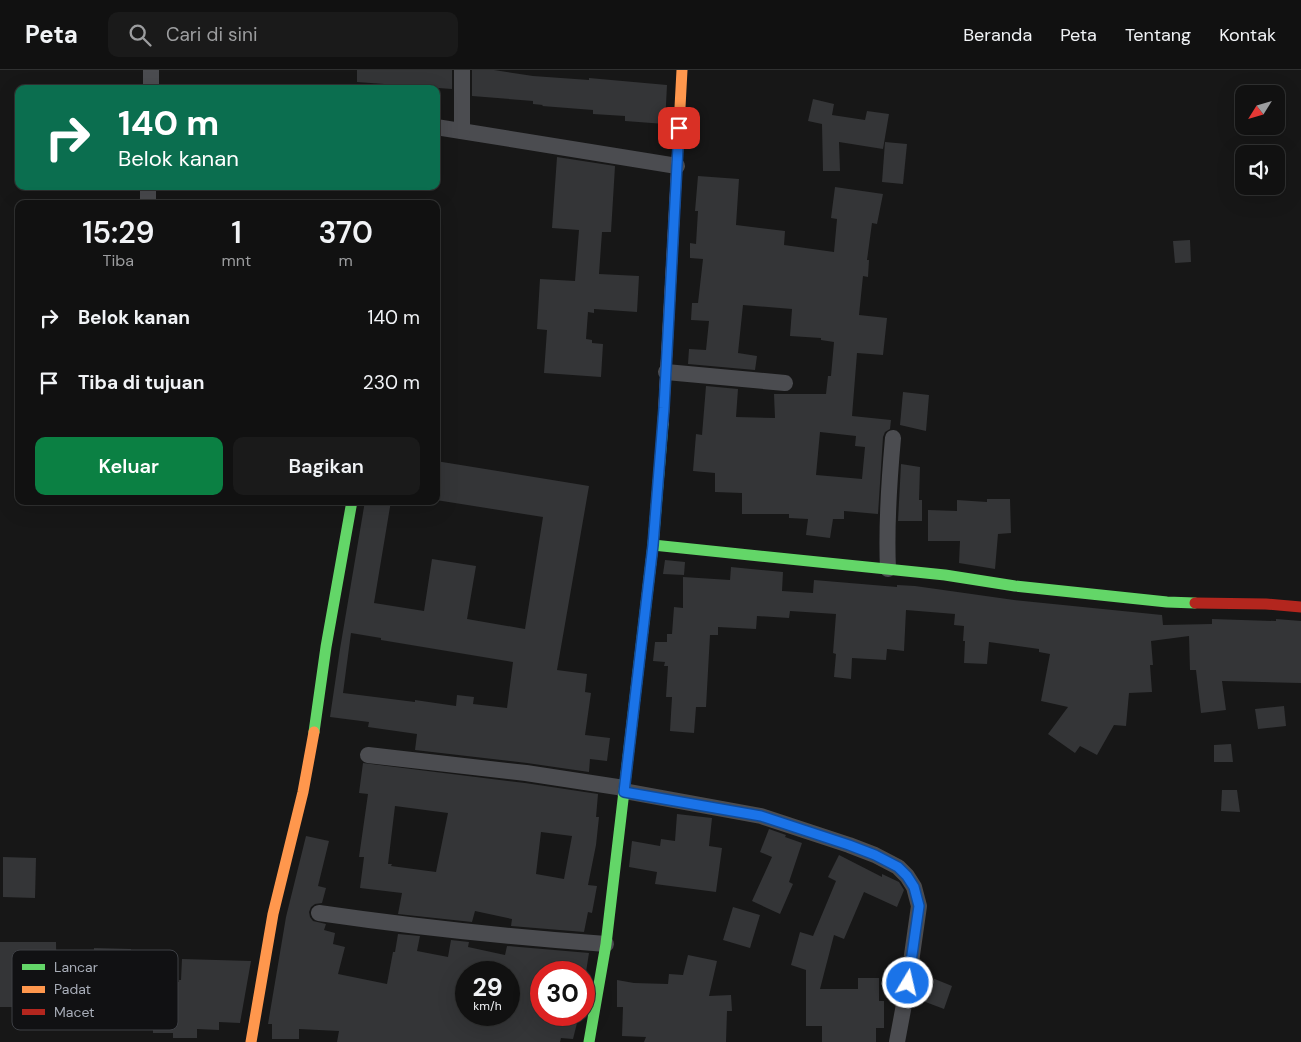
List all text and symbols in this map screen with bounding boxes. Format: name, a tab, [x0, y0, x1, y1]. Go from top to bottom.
search box	[108, 12, 458, 57]
text: Peta	[25, 19, 78, 50]
icon: search	[126, 21, 154, 49]
text: Cari di sini	[166, 22, 258, 47]
text: Beranda	[963, 23, 1032, 47]
text: Peta	[1060, 23, 1097, 47]
text: Tentang	[1125, 23, 1191, 47]
text: Kontak	[1219, 23, 1276, 47]
north arrow	[1235, 85, 1285, 135]
map controls	[1235, 85, 1285, 195]
text: 140 m	[118, 100, 219, 146]
icon: right	[35, 105, 100, 170]
pin	[658, 107, 700, 149]
icon: arrive	[665, 114, 693, 142]
text: Belok kanan	[118, 144, 239, 173]
button: sound	[1235, 145, 1285, 195]
text: 15:29	[82, 213, 154, 252]
text: 1	[231, 213, 242, 252]
text: 370	[318, 213, 373, 252]
text: Tiba	[102, 250, 134, 271]
text: mnt	[222, 250, 251, 271]
text: m	[338, 250, 353, 271]
icon: right	[35, 304, 63, 332]
text: Belok kanan	[78, 305, 190, 330]
text: 140 m	[368, 305, 420, 330]
icon: arrive	[35, 369, 63, 397]
text: Tiba di tujuan	[78, 370, 204, 395]
text: 230 m	[363, 370, 420, 395]
button: Keluar	[35, 437, 223, 495]
button: Bagikan	[233, 437, 420, 495]
legend	[12, 950, 178, 1030]
position arrow	[881, 956, 933, 1008]
text: Lancar	[54, 958, 98, 976]
speed limit sign: 30	[530, 961, 595, 1026]
text: 29	[472, 971, 503, 1004]
text: Padat	[54, 980, 91, 998]
text: km/h	[473, 998, 502, 1014]
text: Macet	[54, 1003, 95, 1021]

